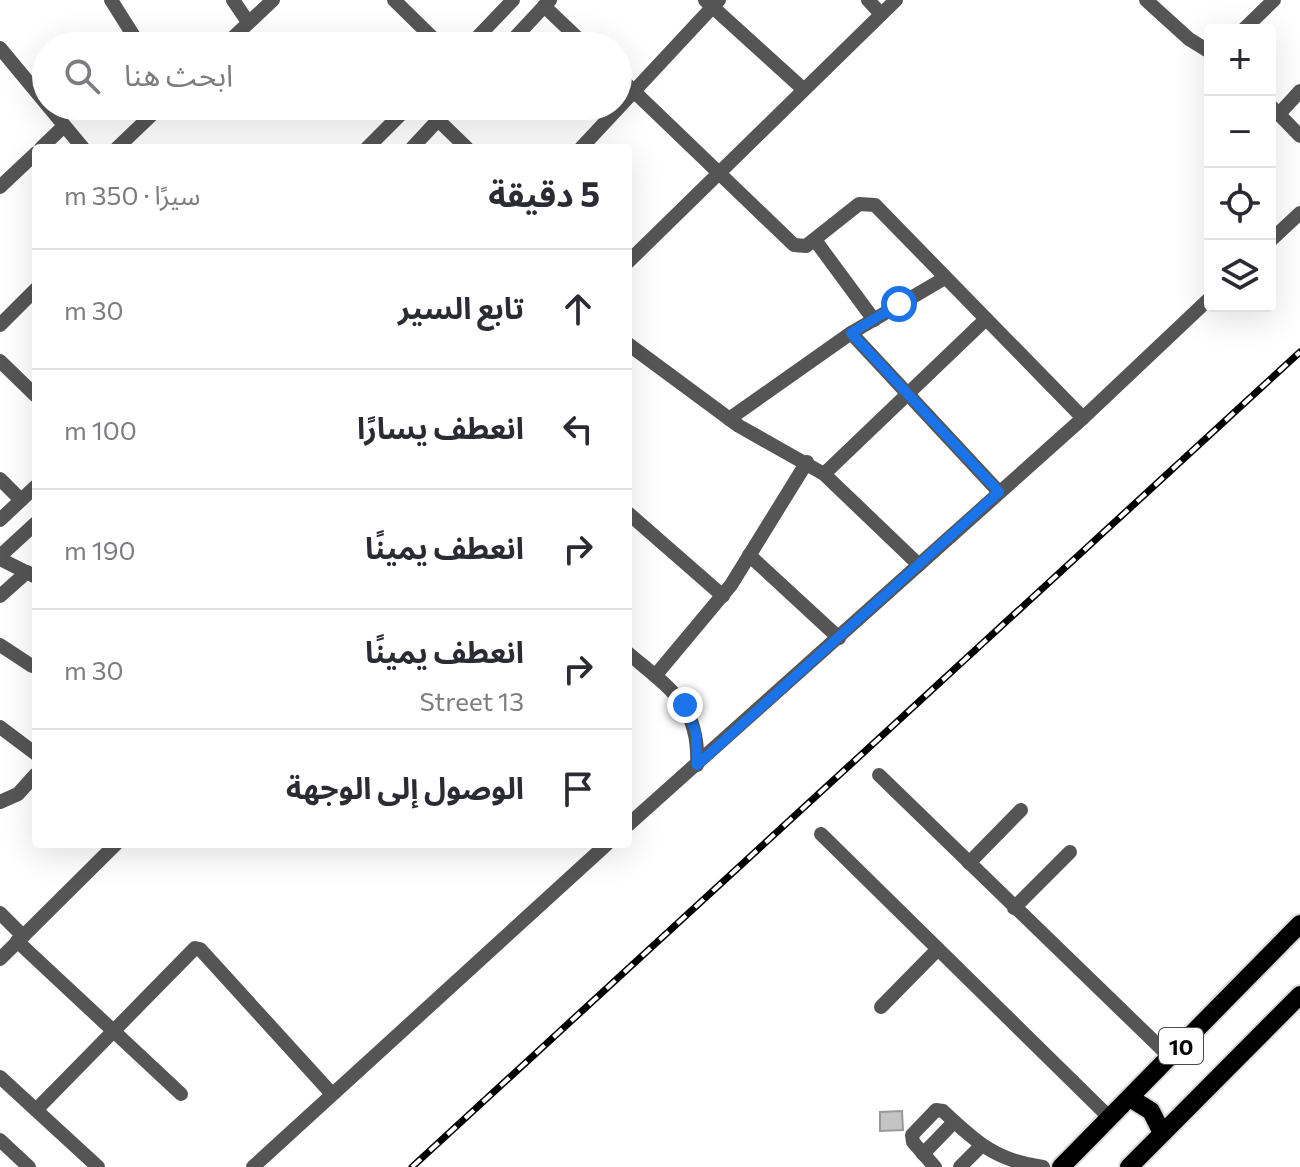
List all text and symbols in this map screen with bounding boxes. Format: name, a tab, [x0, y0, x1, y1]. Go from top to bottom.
map controls	[1204, 24, 1276, 312]
button: +	[1204, 24, 1276, 96]
search box	[32, 32, 632, 120]
icon: search	[60, 54, 104, 98]
text: ابحث هنا	[124, 55, 233, 92]
button: −	[1204, 96, 1276, 168]
button: locate	[1204, 168, 1276, 240]
text: 5 دقيقة	[488, 172, 600, 214]
text: سيرًا · 350 m	[64, 179, 200, 210]
button: layers	[1204, 240, 1276, 312]
route start	[881, 286, 917, 322]
icon: ahead	[556, 287, 600, 331]
text: تابع السير	[398, 288, 524, 325]
text: 30 m	[64, 294, 123, 325]
icon: left	[556, 407, 600, 451]
text: انعطف يسارًا	[357, 408, 524, 445]
text: 100 m	[64, 414, 137, 445]
icon: right	[556, 527, 600, 571]
text: انعطف يمينًا	[365, 528, 524, 565]
text: 190 m	[64, 534, 136, 565]
text: انعطف يمينًا	[365, 632, 524, 669]
icon: right	[556, 647, 600, 691]
text: 30 m	[64, 654, 123, 685]
text: Street 13	[420, 685, 524, 716]
route end	[667, 687, 703, 723]
icon: arrive	[556, 767, 600, 811]
text: الوصول إلى الوجهة	[286, 768, 524, 805]
road number: 10	[1159, 1028, 1203, 1064]

